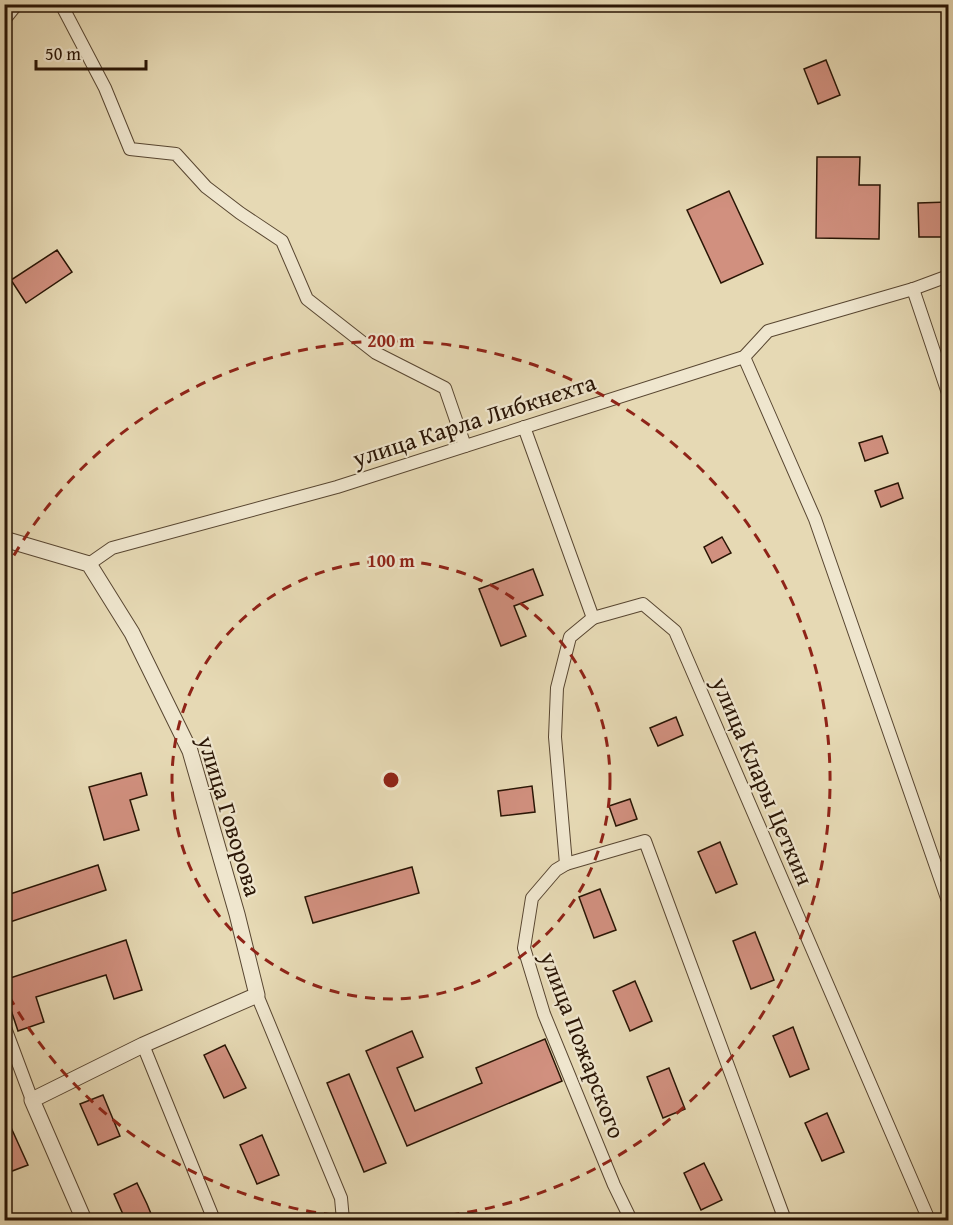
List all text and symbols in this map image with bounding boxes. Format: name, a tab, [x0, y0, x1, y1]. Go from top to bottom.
scale bar	[36, 33, 146, 71]
text: 50 m	[45, 40, 81, 67]
text: 200 m	[367, 327, 415, 354]
street label: улица Карла Либкнехта	[347, 364, 601, 476]
text: 100 m	[367, 547, 415, 574]
street label: улица Клары Цеткин	[703, 670, 823, 891]
street label: улица Говорова	[189, 730, 271, 901]
centre of rings	[381, 770, 401, 790]
street label: улица Пожарского	[531, 946, 635, 1143]

